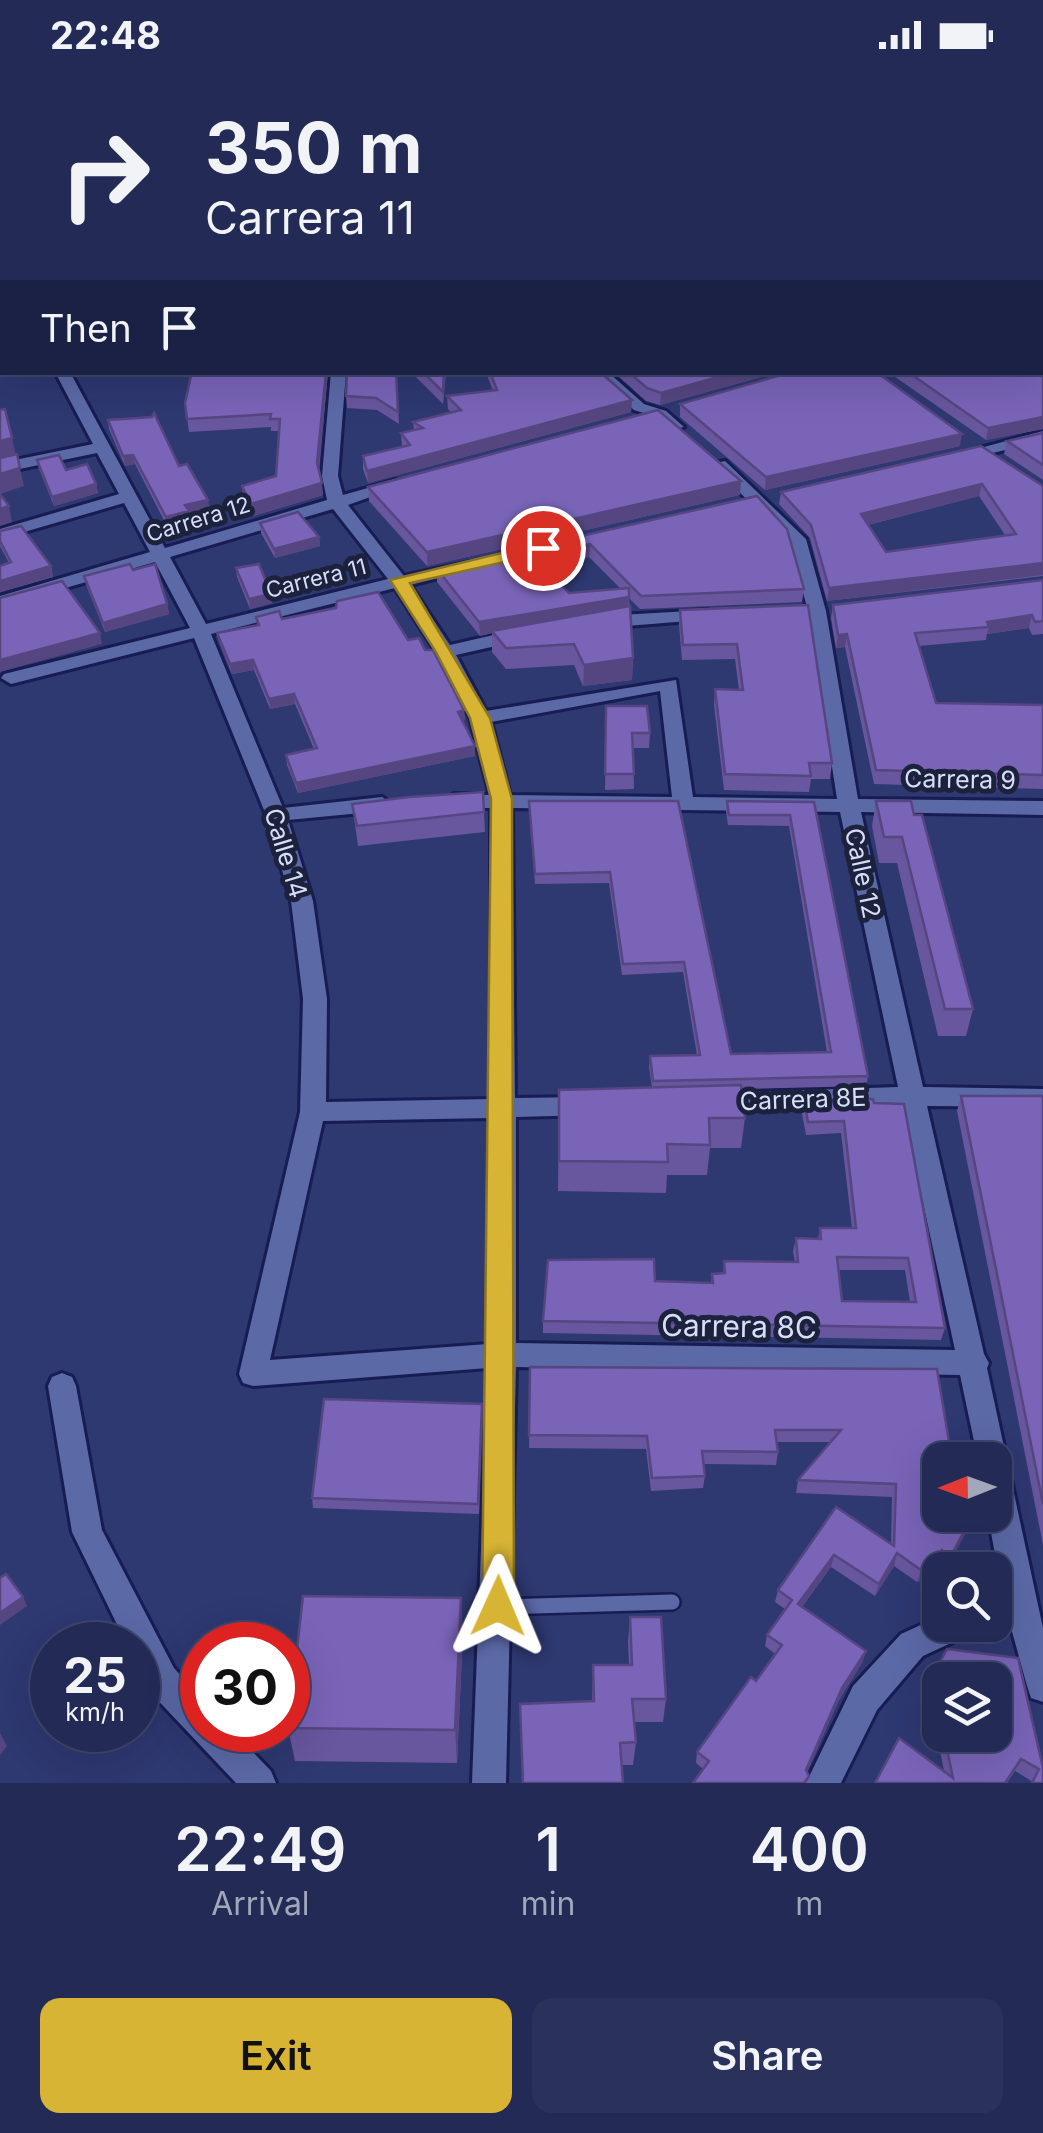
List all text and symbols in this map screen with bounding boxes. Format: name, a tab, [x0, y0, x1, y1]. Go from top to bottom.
text: 22:48	[50, 12, 161, 58]
text: 350 m	[205, 105, 423, 190]
icon: right	[40, 110, 170, 240]
text: Carrera 11	[205, 190, 415, 245]
icon: arrive	[152, 300, 207, 355]
text: Then	[40, 305, 132, 351]
street label: Carrera 12	[143, 491, 253, 547]
pin	[501, 506, 586, 591]
icon: arrive	[516, 521, 571, 576]
street label: Carrera 11	[263, 553, 369, 603]
street label: Carrera 9	[904, 763, 1016, 795]
street label: Calle 14	[258, 804, 314, 902]
street label: Calle 12	[839, 825, 887, 921]
street label: Carrera 8E	[739, 1082, 867, 1116]
street label: Carrera 8C	[661, 1307, 817, 1345]
north arrow	[922, 1442, 1012, 1532]
map controls	[922, 1442, 1012, 1752]
button: search	[922, 1552, 1012, 1642]
position arrow	[446, 1554, 550, 1658]
speed limit sign: 30	[180, 1622, 310, 1752]
text: 25	[63, 1645, 127, 1705]
button: layers	[922, 1662, 1012, 1752]
text: km/h	[65, 1697, 125, 1727]
text: 22:49	[174, 1813, 346, 1885]
text: 1	[535, 1813, 561, 1885]
text: 400	[750, 1813, 869, 1885]
text: Arrival	[211, 1884, 310, 1923]
text: min	[521, 1884, 575, 1923]
text: m	[795, 1884, 823, 1923]
button: Exit	[40, 1998, 512, 2113]
button: Share	[532, 1998, 1003, 2113]

